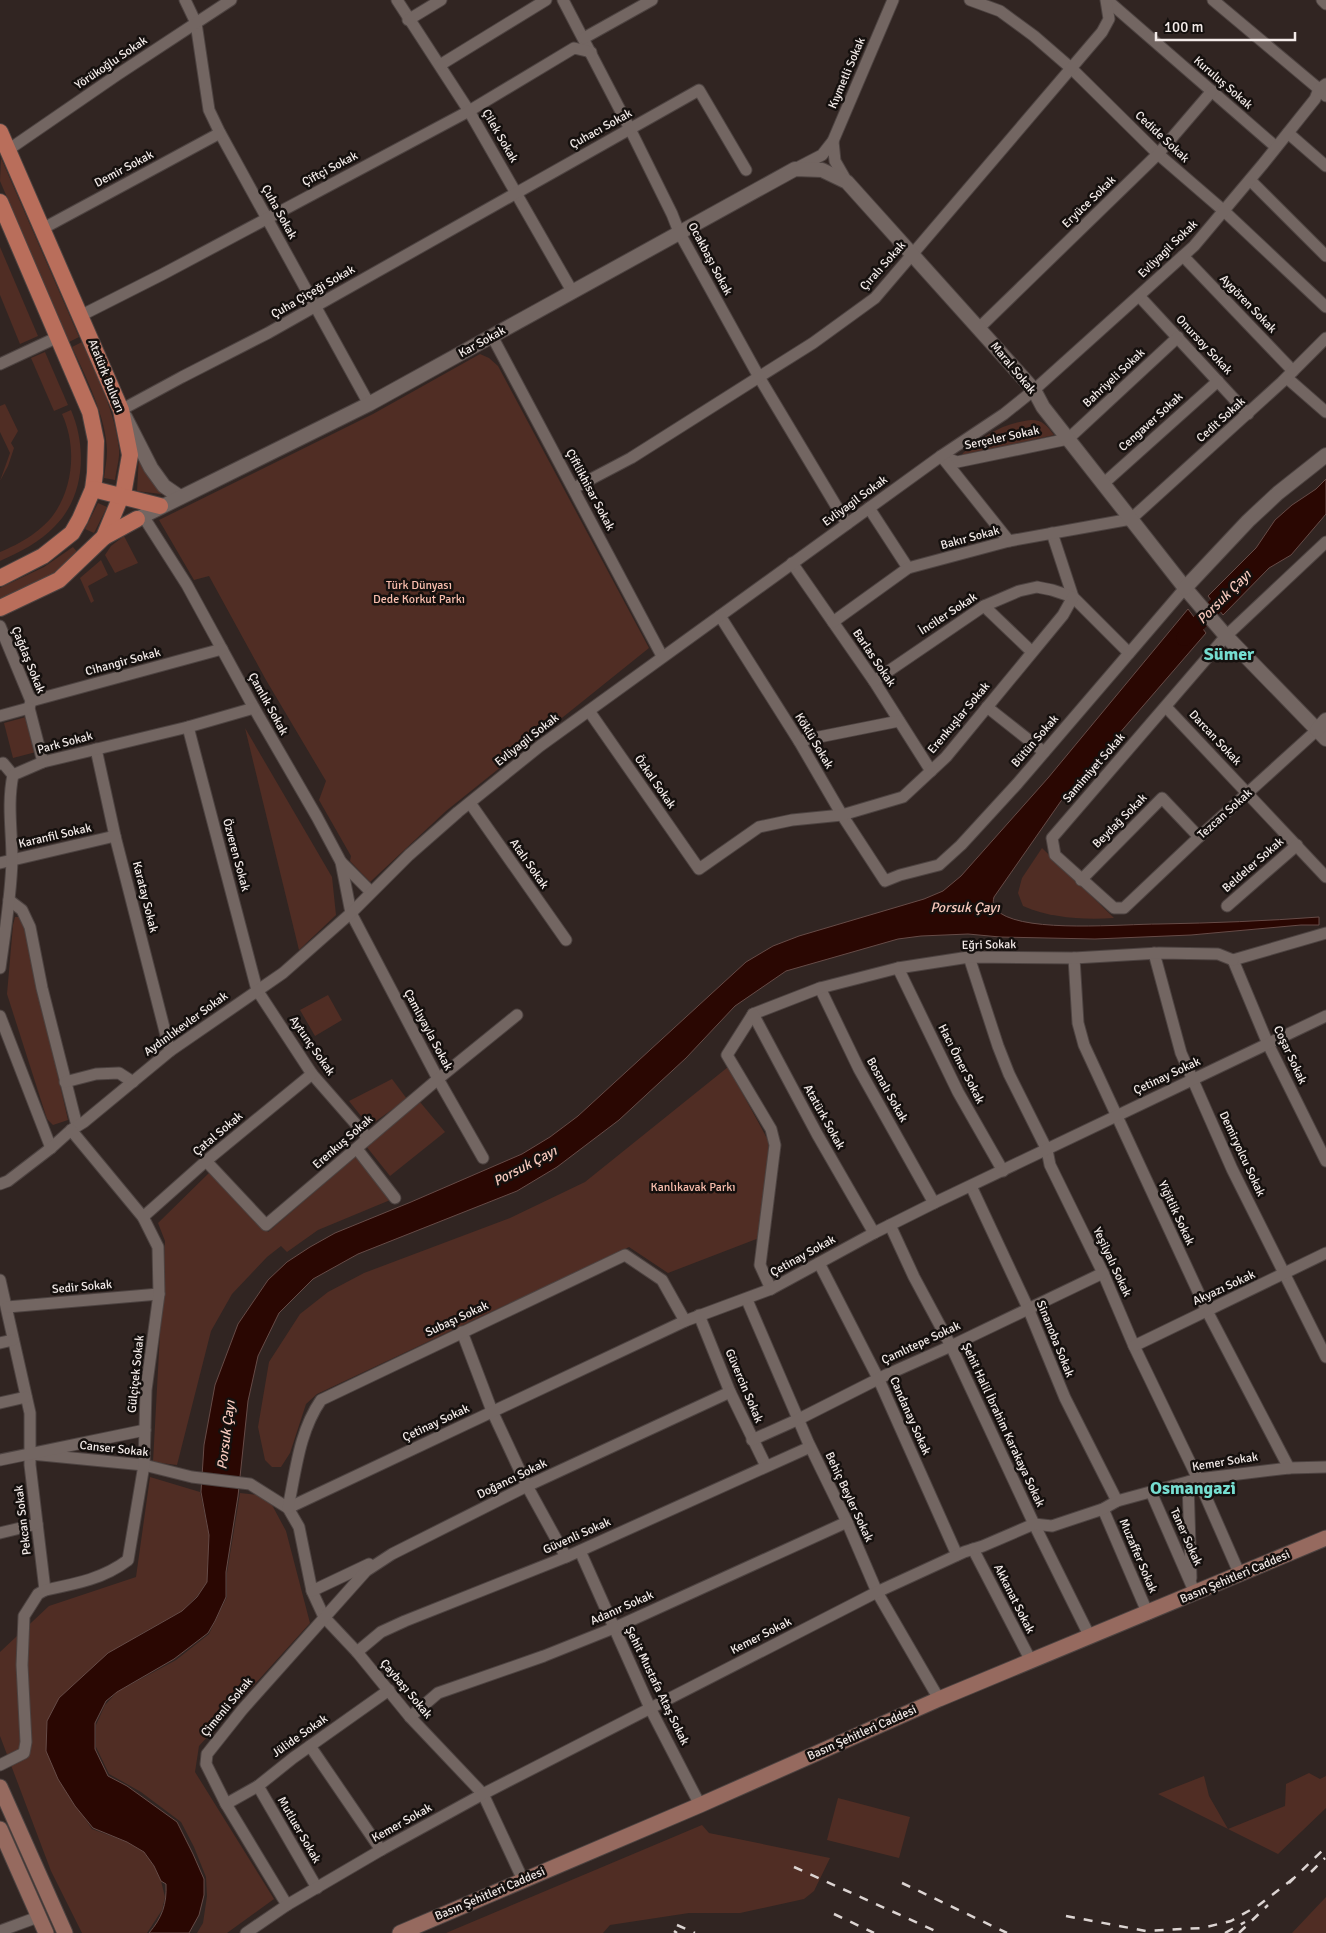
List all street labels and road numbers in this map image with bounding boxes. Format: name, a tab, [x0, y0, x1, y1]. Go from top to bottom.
street label: Yörükoğlu Sokak	[72, 33, 150, 93]
street label: Kıymetli Sokak	[825, 35, 869, 111]
street label: Kuruluş Sokak	[1190, 53, 1256, 113]
street label: Çilek Sokak	[479, 106, 521, 166]
street label: Çuhacı Sokak	[567, 106, 635, 152]
street label: Cedide Sokak	[1132, 108, 1192, 166]
street label: Demir Sokak	[92, 147, 156, 191]
street label: Çiftçi Sokak	[300, 148, 360, 190]
street label: Eryüce Sokak	[1059, 173, 1119, 231]
street label: Çuha Sokak	[258, 182, 300, 242]
street label: Evliyagil Sokak	[1135, 217, 1201, 281]
street label: Ocakbaşı Sokak	[685, 220, 735, 298]
street label: Çıralı Sokak	[857, 238, 909, 294]
street label: Çuha Çiçeği Sokak	[268, 262, 358, 322]
street label: Aygören Sokak	[1216, 272, 1280, 336]
street label: Onursoy Sokak	[1173, 312, 1235, 378]
street label: Kar Sokak	[456, 323, 508, 361]
street label: Atatürk Bulvarı	[84, 337, 128, 415]
street label: Maral Sokak	[987, 339, 1039, 397]
street label: Bahriyeli Sokak	[1080, 345, 1148, 411]
street label: Cengaver Sokak	[1116, 389, 1186, 455]
street label: Cedit Sokak	[1193, 394, 1249, 446]
street label: Serçeler Sokak	[963, 423, 1041, 453]
street label: Çiftlikhisar Sokak	[562, 447, 618, 533]
street label: Evliyagil Sokak	[819, 472, 891, 530]
street label: Bakır Sokak	[939, 523, 1001, 553]
street label: İnciler Sokak	[916, 590, 980, 638]
street label: Çağdaş Sokak	[8, 624, 48, 696]
street label: Barlas Sokak	[849, 626, 899, 690]
street label: Cihangir Sokak	[84, 645, 162, 679]
street label: Çamlık Sokak	[245, 670, 291, 738]
street label: Erenkuşlar Sokak	[925, 679, 993, 757]
street label: Darcan Sokak	[1186, 707, 1244, 769]
street label: Evliyagil Sokak	[492, 710, 562, 770]
street label: Köklü Sokak	[791, 710, 837, 772]
street label: Bütün Sokak	[1008, 712, 1062, 770]
street label: Park Sokak	[36, 728, 94, 758]
street label: Samimiyet Sokak	[1060, 730, 1128, 806]
street label: Özkal Sokak	[631, 752, 679, 812]
street label: Tezcan Sokak	[1195, 786, 1255, 842]
street label: Beydağ Sokak	[1090, 791, 1150, 851]
street label: Özveren Sokak	[219, 817, 253, 893]
street label: Karanfil Sokak	[17, 820, 93, 852]
street label: Beldeler Sokak	[1219, 834, 1287, 896]
street label: Atalı Sokak	[506, 836, 552, 892]
street label: Karatay Sokak	[129, 860, 161, 934]
street label: Eğri Sokak	[962, 937, 1016, 953]
street label: Çamlıyayla Sokak	[400, 987, 456, 1073]
street label: Aydınlıkevler Sokak	[141, 989, 231, 1059]
street label: Aytunç Sokak	[286, 1013, 338, 1079]
street label: Hacı Ömer Sokak	[934, 1022, 988, 1106]
street label: Coşar Sokak	[1270, 1023, 1310, 1087]
street label: Çetinay Sokak	[1131, 1054, 1203, 1098]
street label: Bosnalı Sokak	[863, 1055, 911, 1125]
street label: Atatürk Sokak	[800, 1082, 848, 1152]
street label: Çatal Sokak	[190, 1109, 246, 1159]
street label: Demiryolcu Sokak	[1216, 1109, 1268, 1199]
street label: Erenkuş Sokak	[310, 1112, 376, 1172]
street label: Yiğitlik Sokak	[1155, 1178, 1197, 1248]
street label: Yeşilyalı Sokak	[1089, 1225, 1135, 1299]
street label: Çetinay Sokak	[768, 1232, 838, 1280]
street label: Akyazı Sokak	[1190, 1267, 1258, 1309]
street label: Sedir Sokak	[51, 1277, 113, 1297]
street label: Subaşı Sokak	[423, 1298, 491, 1340]
street label: Sinanoba Sokak	[1033, 1298, 1077, 1380]
street label: Çamlıtepe Sokak	[879, 1318, 963, 1368]
street label: Gülçiçek Sokak	[124, 1334, 148, 1414]
street label: Şehit Halil İbrahim Karakaya Sokak	[958, 1341, 1048, 1509]
street label: Güvercin Sokak	[722, 1347, 766, 1425]
street label: Candanay Sokak	[886, 1375, 934, 1457]
street label: Çetinay Sokak	[400, 1401, 472, 1445]
street label: Canser Sokak	[79, 1438, 149, 1460]
street label: Kemer Sokak	[1191, 1449, 1259, 1475]
street label: Behiç Beyler Sokak	[822, 1450, 876, 1544]
street label: Doğancı Sokak	[475, 1456, 549, 1502]
street label: Pekcan Sokak	[11, 1484, 35, 1556]
street label: Taner Sokak	[1167, 1506, 1205, 1568]
street label: Güvenli Sokak	[541, 1514, 613, 1558]
street label: Muzaffer Sokak	[1116, 1517, 1160, 1595]
street label: Basın Şehitleri Caddesi	[1178, 1547, 1292, 1607]
street label: Akkanat Sokak	[990, 1562, 1038, 1636]
street label: Adanır Sokak	[588, 1587, 656, 1629]
street label: Kemer Sokak	[728, 1614, 794, 1658]
street label: Şehit Mustafa Ataş Sokak	[622, 1624, 692, 1748]
street label: Çaybaşı Sokak	[377, 1656, 435, 1722]
street label: Çimenli Sokak	[198, 1674, 256, 1740]
street label: Basın Şehitleri Caddesi	[805, 1702, 919, 1764]
street label: Jülide Sokak	[269, 1711, 331, 1761]
street label: Mutluer Sokak	[274, 1794, 324, 1866]
street label: Kemer Sokak	[369, 1800, 435, 1846]
street label: Basın Şehitleri Caddesi	[433, 1864, 547, 1924]

